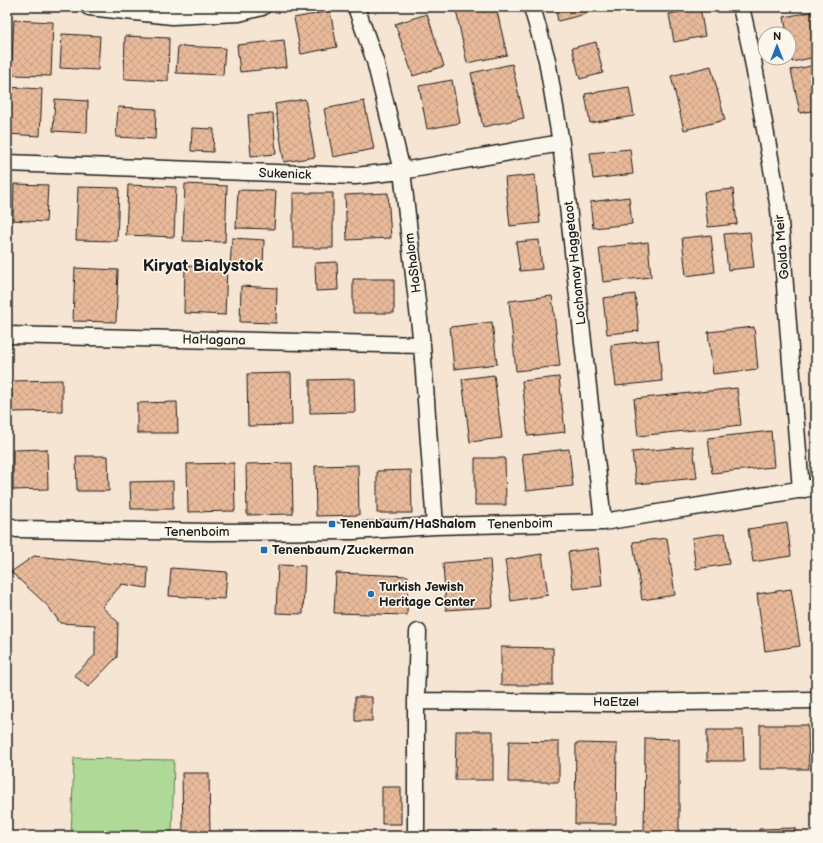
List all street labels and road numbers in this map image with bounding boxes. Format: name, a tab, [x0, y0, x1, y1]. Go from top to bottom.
street label: Sukenick	[258, 165, 312, 183]
street label: Lochamay Haggetaot	[561, 200, 589, 326]
street label: Golda Meir	[771, 214, 793, 280]
street label: HaShalom	[401, 232, 425, 294]
street label: HaHagana	[182, 331, 246, 349]
street label: Tenenboim	[487, 515, 553, 533]
street label: Tenenboim	[164, 524, 230, 540]
street label: HaEtzel	[593, 694, 639, 710]

